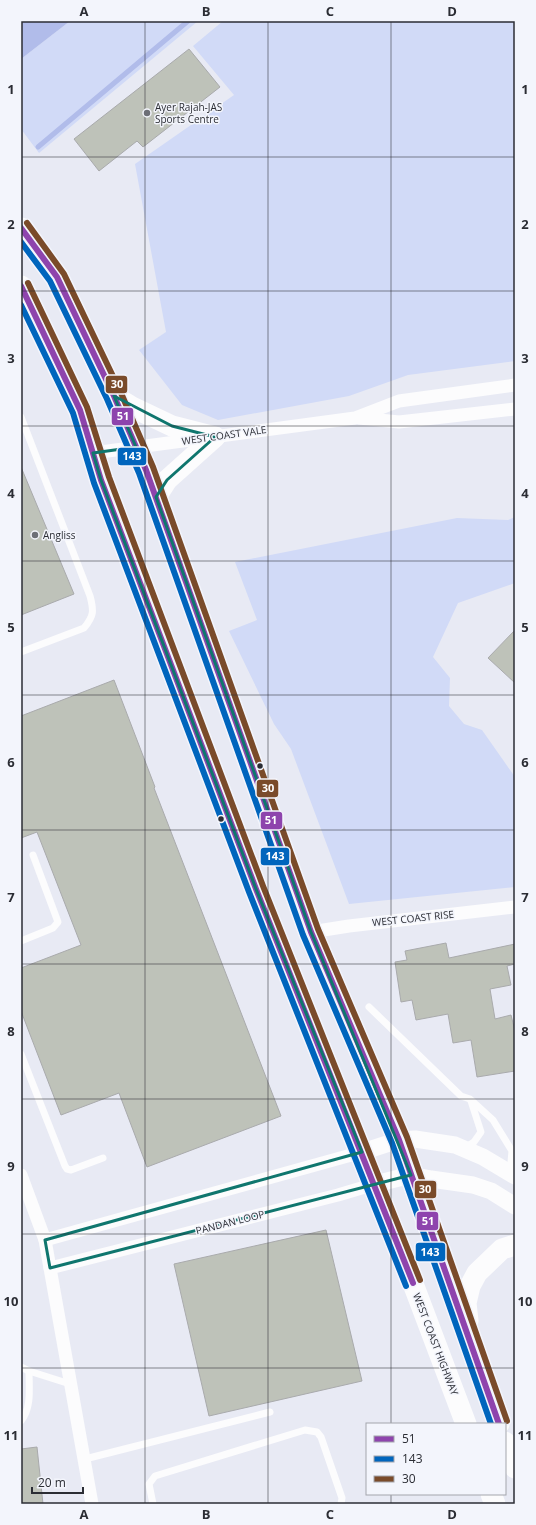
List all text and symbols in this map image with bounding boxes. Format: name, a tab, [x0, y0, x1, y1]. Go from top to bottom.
text: A	[80, 2, 89, 20]
text: B	[202, 2, 211, 20]
text: C	[326, 2, 334, 20]
text: D	[447, 2, 457, 20]
text: 1	[7, 80, 15, 98]
text: 1	[521, 80, 529, 98]
place label: Ayer Rajah-JAS Sports Centre	[155, 100, 222, 126]
marker: Ayer Rajah-JAS Sports Centre	[142, 108, 152, 118]
text: 2	[7, 215, 15, 233]
text: 2	[521, 215, 529, 233]
text: 3	[7, 349, 15, 367]
text: 3	[521, 349, 529, 367]
line badge: 30	[105, 375, 128, 394]
text: 30	[111, 376, 123, 391]
line badge: 51	[111, 407, 134, 426]
text: 51	[117, 408, 129, 423]
street label: WEST COAST VALE	[181, 422, 267, 448]
line badge: 143	[117, 447, 147, 466]
text: 143	[123, 448, 141, 463]
text: 4	[7, 484, 15, 502]
text: 4	[521, 484, 529, 502]
place label: Angliss	[43, 528, 76, 542]
marker: Angliss	[30, 530, 40, 540]
text: 5	[7, 618, 15, 636]
text: 5	[521, 618, 529, 636]
text: 6	[7, 753, 15, 771]
text: 6	[521, 753, 529, 771]
unlabelled marker	[255, 761, 265, 771]
line badge: 30	[256, 779, 279, 798]
text: 30	[262, 780, 274, 795]
line badge: 51	[260, 811, 283, 830]
text: 51	[265, 812, 277, 827]
unlabelled marker	[216, 814, 226, 824]
line badge: 143	[260, 847, 290, 866]
text: 143	[266, 848, 284, 863]
text: 7	[7, 888, 15, 906]
text: 7	[521, 888, 529, 906]
street label: WEST COAST RISE	[371, 907, 455, 929]
text: 8	[7, 1022, 15, 1040]
text: 8	[521, 1022, 529, 1040]
text: 9	[7, 1157, 15, 1175]
text: 9	[521, 1157, 529, 1175]
line badge: 30	[414, 1180, 437, 1199]
text: 30	[419, 1181, 431, 1196]
street label: PANDAN LOOP	[194, 1207, 266, 1237]
line badge: 51	[416, 1211, 439, 1231]
text: 51	[422, 1213, 434, 1228]
line badge: 143	[415, 1242, 446, 1262]
text: 143	[421, 1244, 439, 1259]
street label: WEST COAST HIGHWAY	[410, 1291, 462, 1397]
text: 10	[4, 1292, 18, 1310]
text: 10	[518, 1292, 532, 1310]
legend	[366, 1423, 506, 1495]
text: 11	[4, 1426, 18, 1444]
text: 11	[518, 1426, 532, 1444]
text: 51	[402, 1430, 416, 1447]
text: 143	[402, 1450, 423, 1467]
scale bar	[32, 1469, 83, 1495]
text: 30	[402, 1470, 416, 1487]
text: 20 m	[38, 1474, 66, 1491]
text: A	[80, 1505, 89, 1523]
text: B	[202, 1505, 211, 1523]
text: C	[326, 1505, 334, 1523]
text: D	[447, 1505, 457, 1523]

